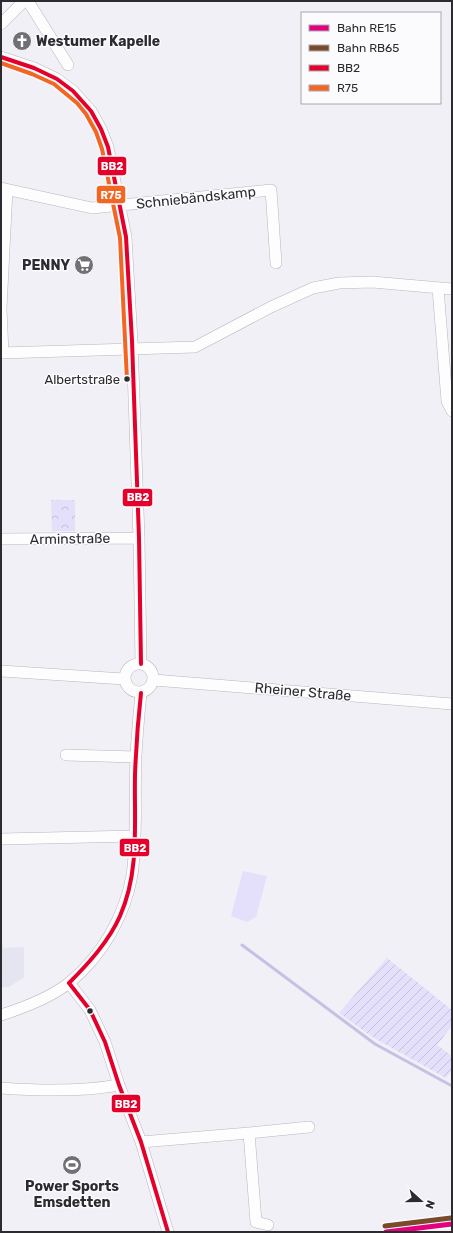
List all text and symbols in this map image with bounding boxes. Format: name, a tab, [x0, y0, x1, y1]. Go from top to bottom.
legend	[301, 12, 441, 104]
text: Bahn RE15	[337, 21, 396, 35]
church icon: Westumer Kapelle	[11, 30, 33, 52]
place label: Westumer Kapelle	[36, 33, 160, 50]
text: Bahn RB65	[337, 41, 399, 55]
text: BB2	[337, 61, 360, 75]
text: R75	[337, 81, 358, 95]
line badge: BB2	[97, 156, 127, 176]
text: BB2	[101, 160, 123, 173]
street label: Schniebändskamp	[135, 183, 257, 213]
line badge: R75	[96, 185, 126, 204]
text: R75	[100, 189, 122, 202]
supermarket icon: PENNY	[73, 254, 95, 276]
place label: PENNY	[22, 257, 70, 274]
place label: Albertstraße	[44, 372, 120, 387]
marker: Albertstraße	[122, 374, 132, 384]
line badge: BB2	[122, 488, 153, 507]
text: BB2	[127, 491, 149, 504]
street label: Arminstraße	[30, 530, 111, 548]
street label: Rheiner Straße	[254, 679, 352, 705]
line badge: BB2	[119, 838, 150, 857]
text: BB2	[124, 842, 146, 855]
unlabelled marker	[85, 1006, 95, 1016]
line badge: BB2	[111, 1094, 141, 1113]
text: BB2	[115, 1098, 137, 1111]
sports icon: Power Sports Emsdetten	[61, 1154, 83, 1176]
place label: Power Sports Emsdetten	[25, 1178, 119, 1211]
north arrow	[401, 1181, 441, 1221]
text: N	[422, 1198, 437, 1211]

